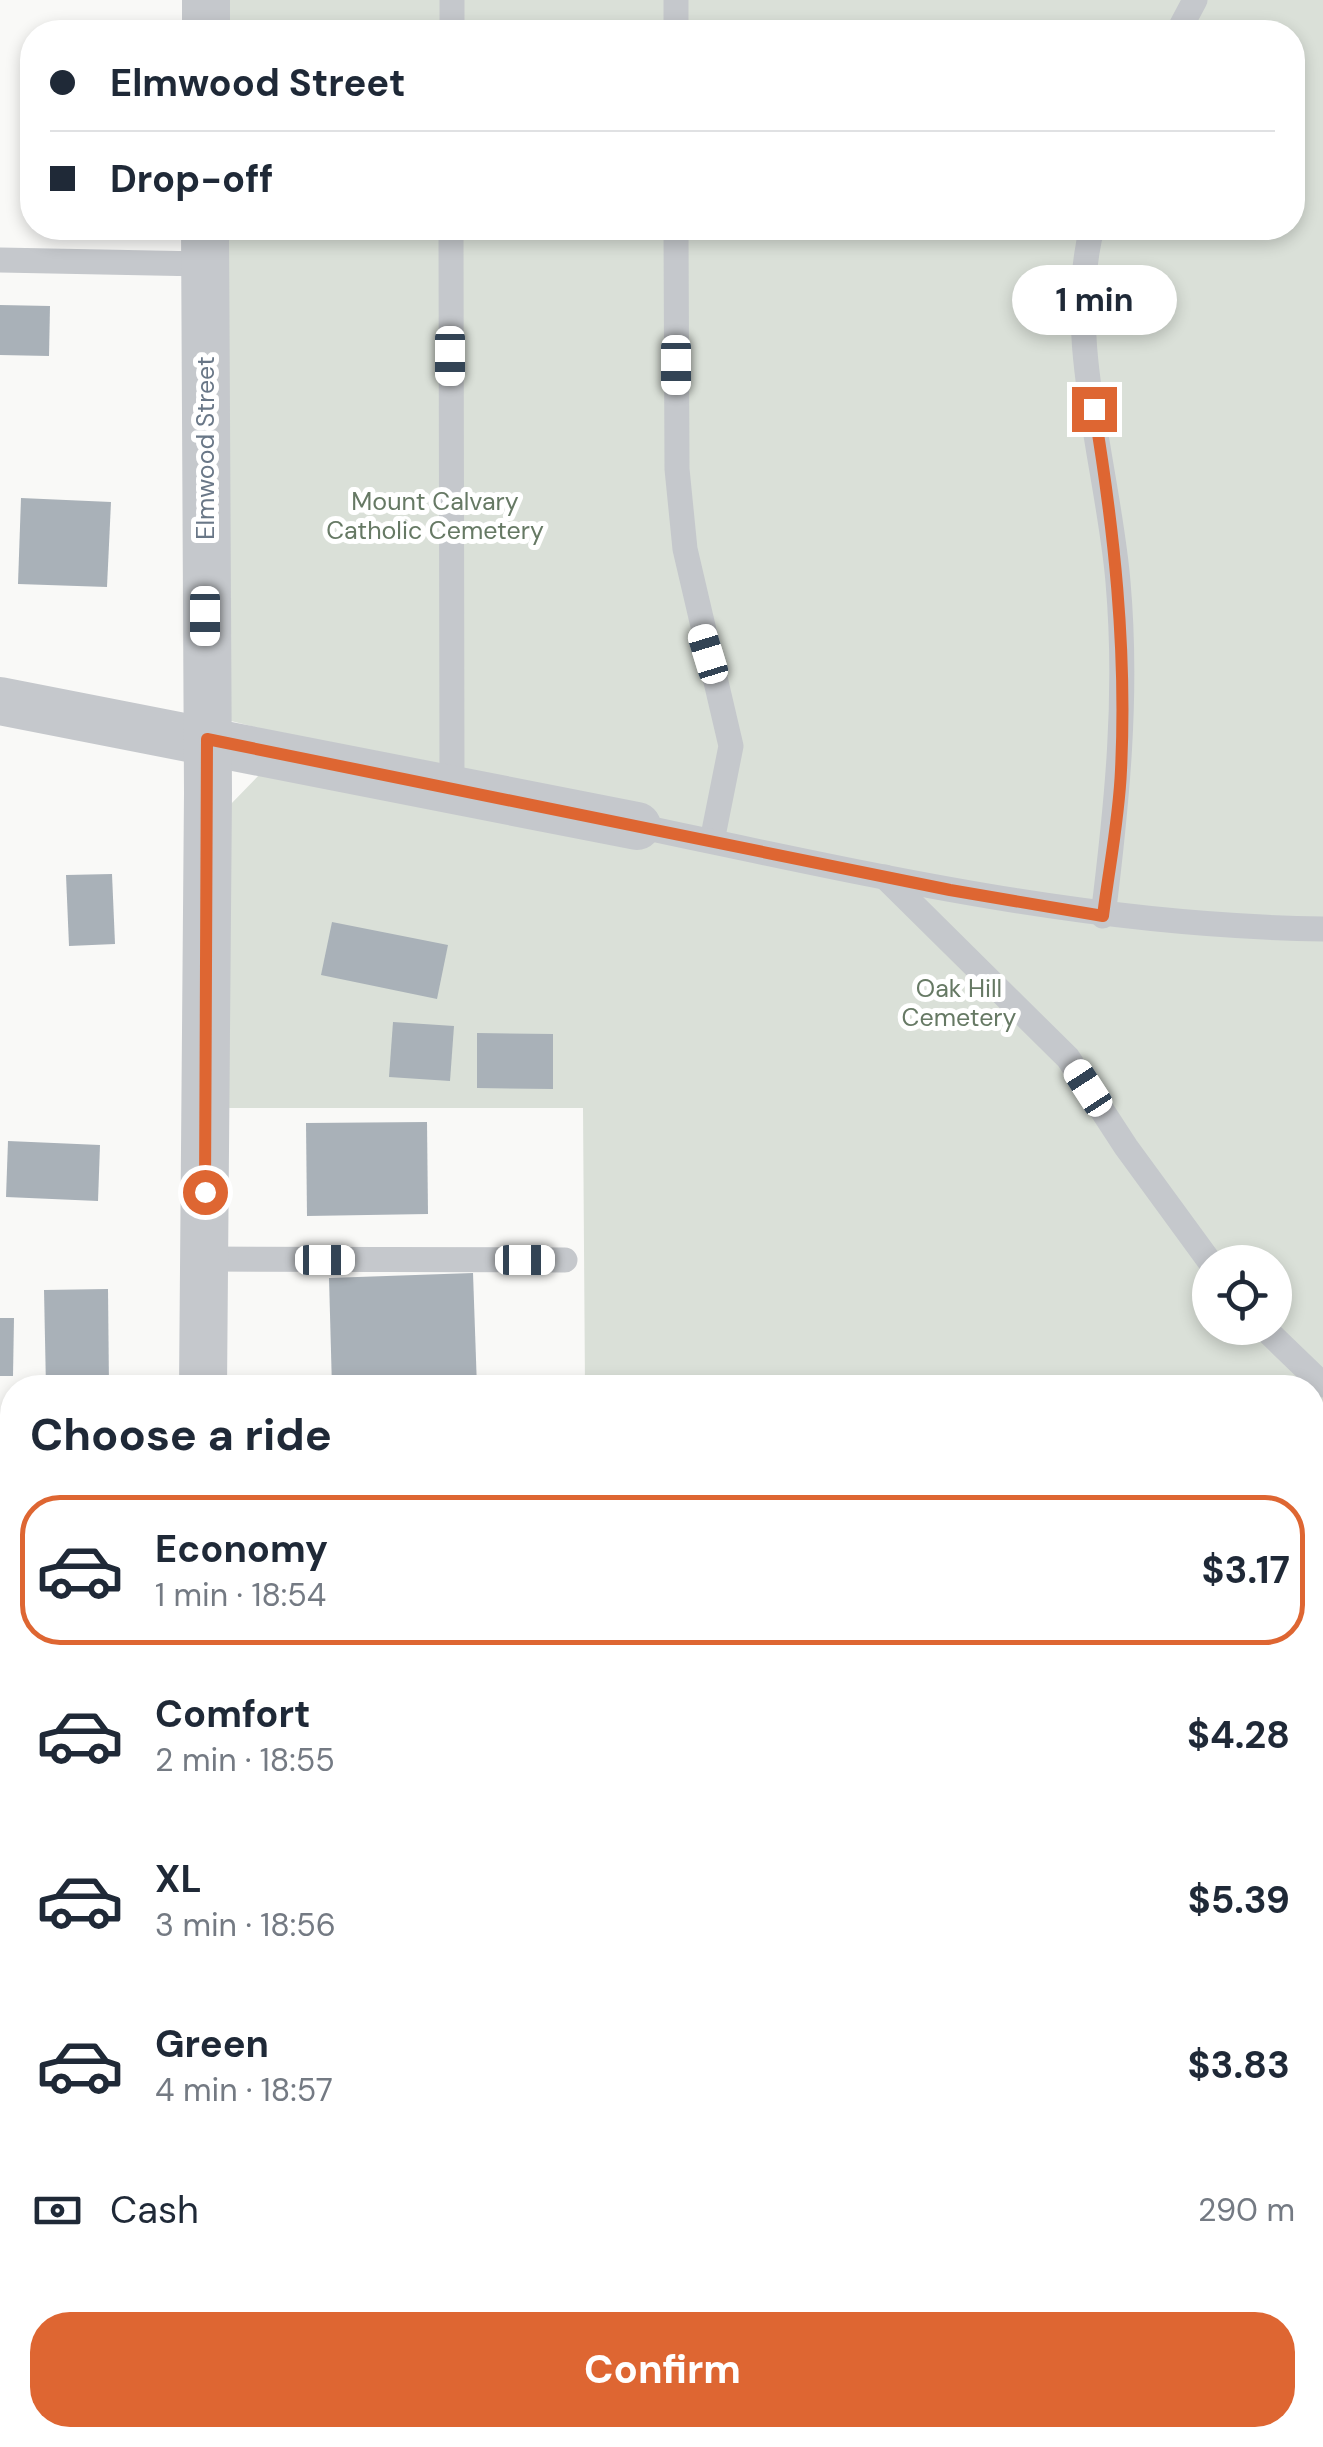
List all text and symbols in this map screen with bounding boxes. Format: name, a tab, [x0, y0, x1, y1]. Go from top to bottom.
text: Elmwood Street	[110, 58, 405, 108]
text: Drop-off	[110, 154, 273, 204]
callout: 1 min	[1012, 264, 1176, 334]
text: 1 min	[1056, 279, 1133, 321]
car	[435, 326, 465, 386]
car	[661, 335, 691, 395]
street label: Elmwood Street	[189, 356, 222, 540]
route end	[1072, 387, 1117, 432]
park label: Mount Calvary Catholic Cemetery	[326, 485, 544, 547]
car	[190, 586, 220, 646]
car	[685, 621, 731, 687]
park label: Oak Hill Cemetery	[902, 972, 1017, 1034]
car	[1059, 1055, 1117, 1121]
route start	[183, 1170, 228, 1215]
car	[295, 1245, 355, 1275]
car	[495, 1245, 555, 1275]
map controls	[1192, 1245, 1292, 1345]
button: locate	[1192, 1245, 1292, 1345]
text: Choose a ride	[30, 1405, 332, 1464]
text: Economy	[155, 1524, 328, 1574]
icon: car	[35, 1525, 125, 1615]
text: $3.17	[1202, 1545, 1290, 1595]
text: 1 min · 18:54	[155, 1574, 326, 1616]
text: Comfort	[155, 1689, 311, 1739]
icon: car	[35, 1690, 125, 1780]
text: $4.28	[1187, 1710, 1290, 1760]
text: 2 min · 18:55	[155, 1739, 335, 1781]
text: XL	[155, 1854, 202, 1904]
icon: car	[35, 1855, 125, 1945]
text: $5.39	[1188, 1875, 1290, 1925]
text: 3 min · 18:56	[155, 1904, 336, 1946]
text: Green	[155, 2019, 269, 2069]
icon: car	[35, 2020, 125, 2110]
text: $3.83	[1188, 2040, 1290, 2090]
text: 4 min · 18:57	[155, 2069, 333, 2111]
icon: cash	[30, 2183, 85, 2238]
text: Cash	[110, 2185, 199, 2235]
text: 290 m	[1198, 2189, 1295, 2231]
button: Confirm	[30, 2312, 1295, 2427]

